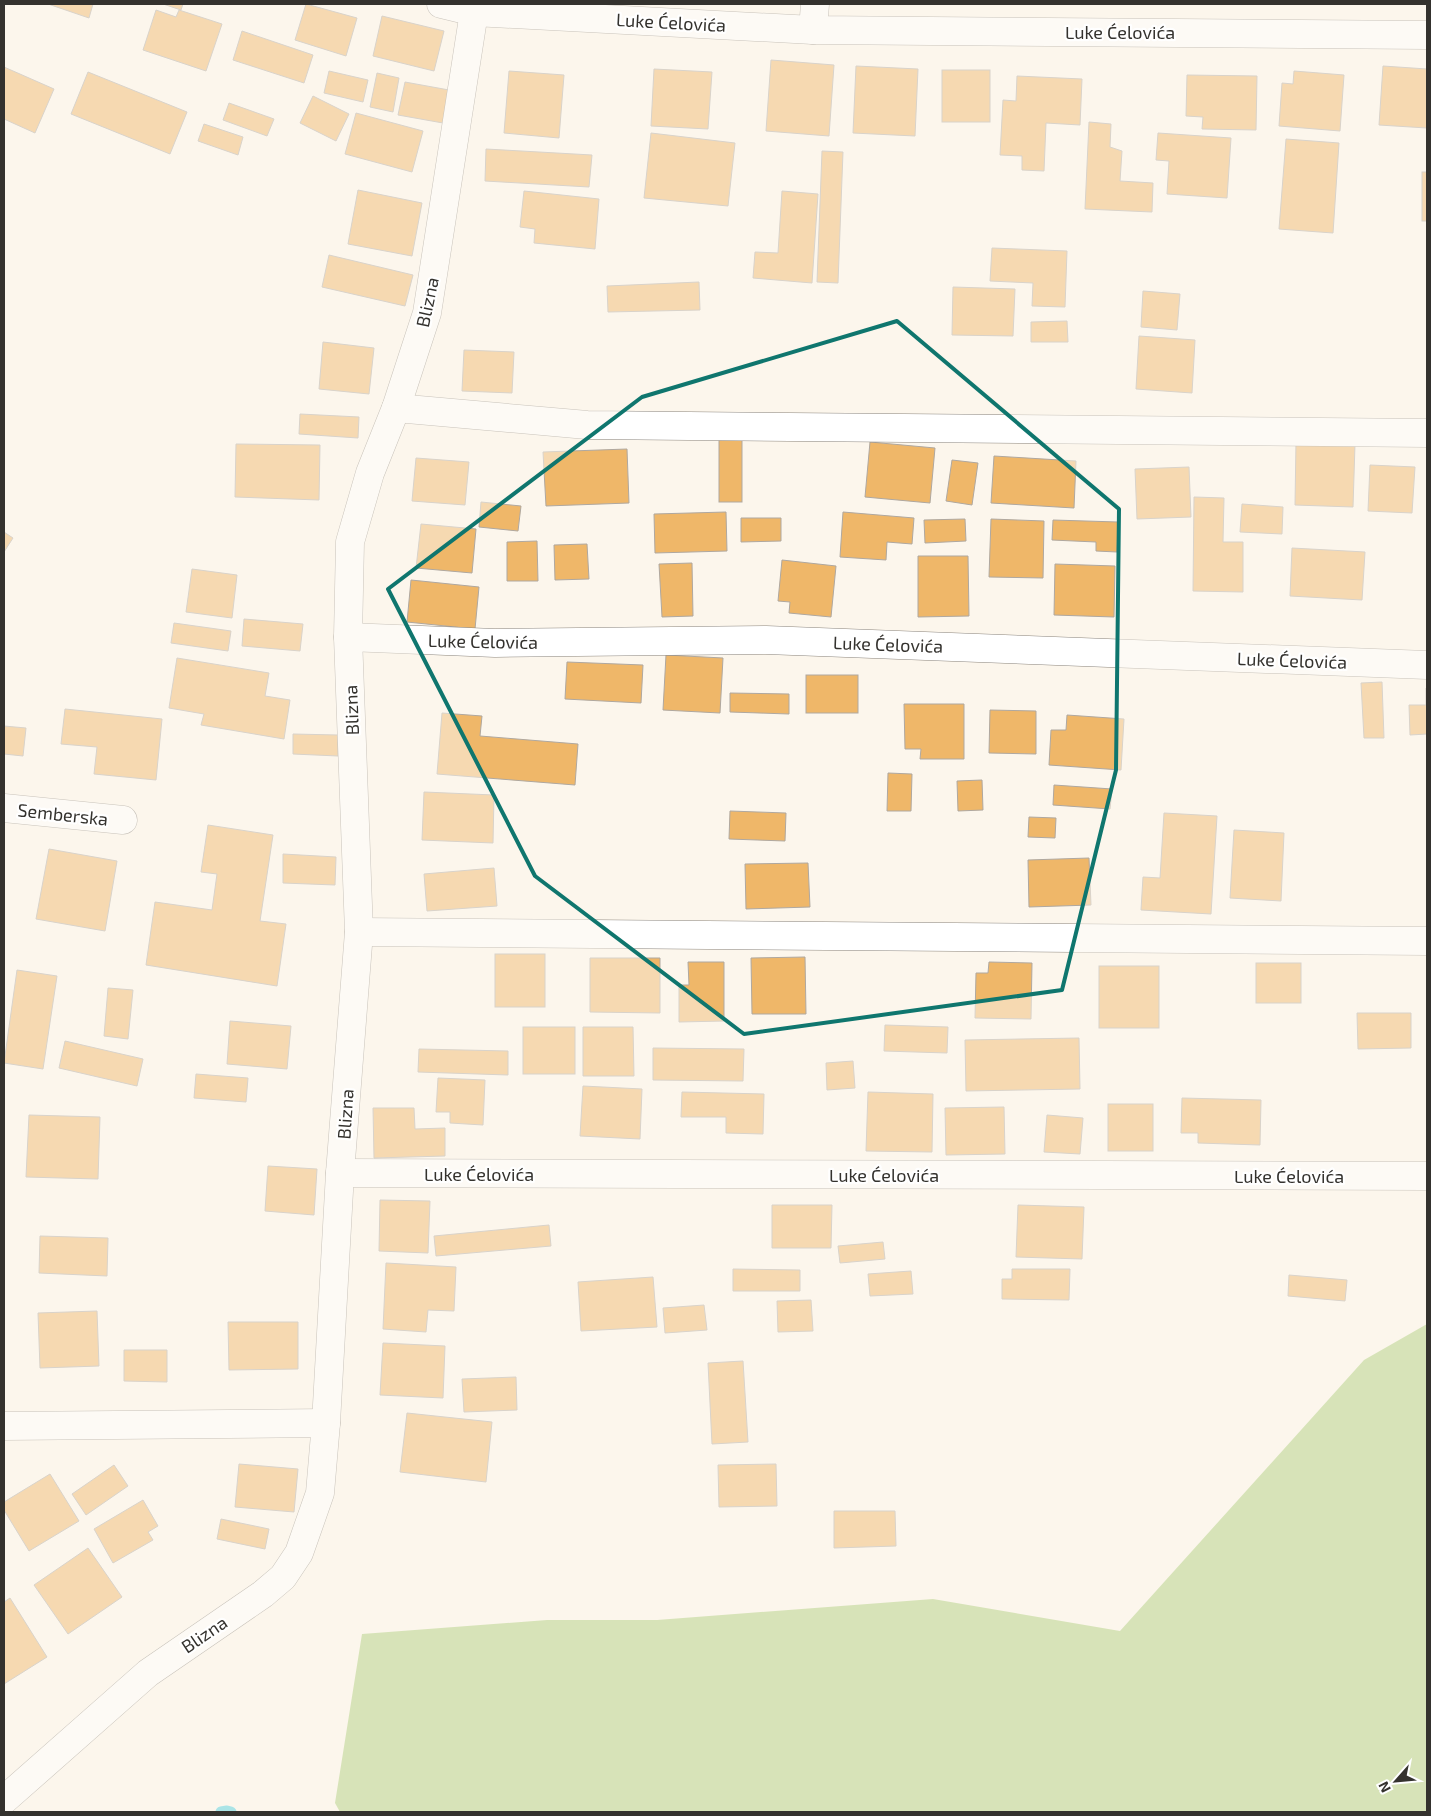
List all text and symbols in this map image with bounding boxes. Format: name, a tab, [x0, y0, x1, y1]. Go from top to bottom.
street label: Luke Ćelovića	[615, 8, 727, 36]
street label: Luke Ćelovića	[1065, 21, 1175, 43]
street label: Blizna	[411, 275, 443, 329]
street label: Luke Ćelovića	[428, 629, 538, 653]
street label: Luke Ćelovića	[833, 631, 943, 657]
street label: Luke Ćelovića	[1237, 647, 1347, 673]
street label: Blizna	[339, 684, 363, 736]
street label: Semberska	[17, 798, 109, 830]
street label: Blizna	[332, 1088, 358, 1140]
street label: Luke Ćelovića	[424, 1163, 534, 1185]
street label: Luke Ćelovića	[829, 1164, 939, 1186]
street label: Luke Ćelovića	[1234, 1165, 1344, 1187]
street label: Blizna	[177, 1611, 231, 1657]
north arrow	[1371, 1756, 1421, 1806]
text: N	[1374, 1779, 1394, 1795]

